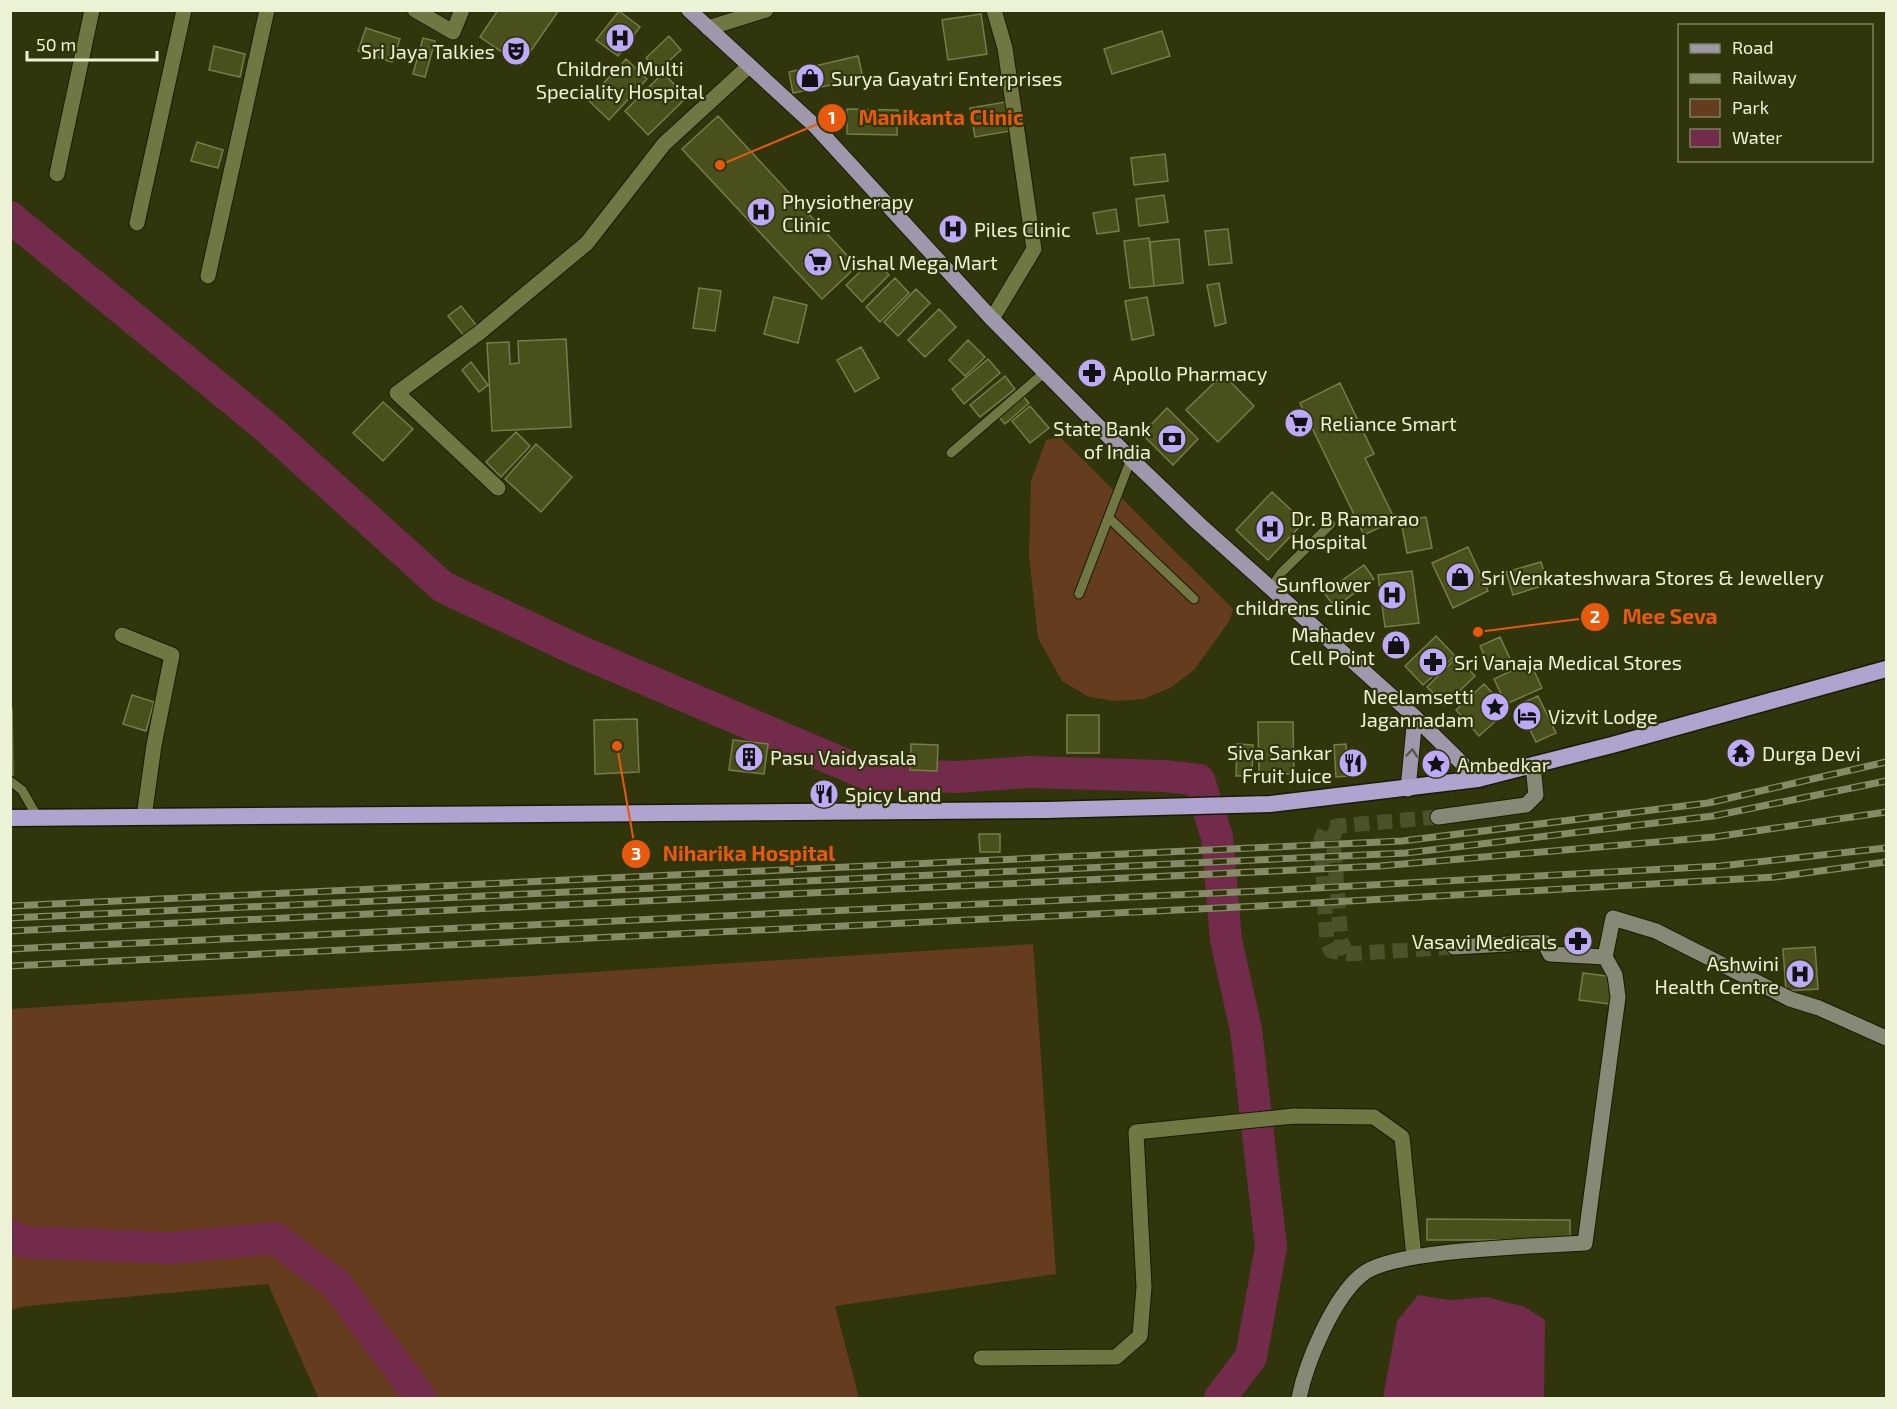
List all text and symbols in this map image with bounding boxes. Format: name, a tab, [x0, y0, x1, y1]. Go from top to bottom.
hospital icon: Children Multi Speciality Hospital	[604, 22, 636, 54]
scale bar	[27, 24, 158, 62]
legend	[1678, 24, 1873, 162]
text: 50 m	[36, 33, 76, 55]
theatre icon: Sri Jaya Talkies	[500, 35, 532, 67]
text: Road	[1732, 36, 1773, 58]
place label: Sri Jaya Talkies	[361, 39, 495, 63]
place label: Children Multi Speciality Hospital	[536, 56, 704, 103]
shop icon: Surya Gayatri Enterprises	[794, 62, 826, 94]
place label: Surya Gayatri Enterprises	[831, 66, 1062, 90]
text: Railway	[1732, 66, 1797, 88]
text: Park	[1732, 96, 1769, 118]
callout: Manikanta Clinic	[817, 98, 1036, 137]
text: Manikanta Clinic	[858, 104, 1024, 129]
text: 1	[828, 106, 836, 128]
text: Water	[1732, 126, 1782, 148]
place label: Physiotherapy Clinic	[782, 189, 914, 236]
hospital icon: Physiotherapy Clinic	[745, 196, 777, 228]
hospital icon: Piles Clinic	[937, 213, 969, 245]
place label: Piles Clinic	[974, 217, 1071, 241]
supermarket icon: Vishal Mega Mart	[802, 246, 834, 278]
place label: Vishal Mega Mart	[839, 250, 998, 274]
pharmacy icon: Apollo Pharmacy	[1076, 357, 1108, 389]
place label: Apollo Pharmacy	[1113, 361, 1268, 385]
supermarket icon: Reliance Smart	[1283, 407, 1315, 439]
place label: Reliance Smart	[1320, 411, 1457, 435]
place label: State Bank of India	[1053, 416, 1151, 463]
bank icon: State Bank of India	[1156, 423, 1188, 455]
place label: Dr. B Ramarao Hospital	[1291, 506, 1419, 553]
hospital icon: Dr. B Ramarao Hospital	[1254, 513, 1286, 545]
shop icon: Sri Venkateshwara Stores & Jewellery	[1444, 561, 1476, 593]
place label: Sri Venkateshwara Stores & Jewellery	[1481, 565, 1824, 589]
place label: Sunflower childrens clinic	[1235, 572, 1371, 619]
hospital icon: Sunflower childrens clinic	[1376, 579, 1408, 611]
callout: Mee Seva	[1580, 598, 1729, 637]
text: Mee Seva	[1622, 603, 1718, 628]
text: 2	[1590, 605, 1600, 627]
place label: Mahadev Cell Point	[1290, 622, 1375, 669]
shop icon: Mahadev Cell Point	[1380, 629, 1412, 661]
pharmacy icon: Sri Vanaja Medical Stores	[1417, 646, 1449, 678]
place label: Sri Vanaja Medical Stores	[1454, 650, 1682, 674]
place label: Neelamsetti Jagannadam	[1360, 684, 1474, 731]
place icon: Neelamsetti Jagannadam	[1479, 691, 1511, 723]
hotel icon: Vizvit Lodge	[1511, 700, 1543, 732]
place label: Vizvit Lodge	[1548, 704, 1658, 728]
temple icon: Durga Devi	[1725, 737, 1757, 769]
place label: Siva Sankar Fruit Juice	[1227, 740, 1332, 787]
building icon: Pasu Vaidyasala	[733, 741, 765, 773]
place label: Durga Devi	[1762, 741, 1861, 765]
place label: Pasu Vaidyasala	[770, 745, 917, 769]
restaurant icon: Siva Sankar Fruit Juice	[1337, 747, 1369, 779]
one-way arrow	[1405, 748, 1418, 757]
place icon: Ambedkar	[1420, 748, 1452, 780]
place label: Ambedkar	[1457, 752, 1550, 776]
restaurant icon: Spicy Land	[808, 778, 840, 810]
place label: Spicy Land	[845, 782, 942, 806]
callout: Niharika Hospital	[621, 834, 848, 873]
text: Niharika Hospital	[663, 840, 835, 865]
text: 3	[631, 842, 641, 864]
pharmacy icon: Vasavi Medicals	[1562, 925, 1594, 957]
place label: Vasavi Medicals	[1412, 929, 1557, 953]
place label: Ashwini Health Centre	[1655, 951, 1779, 998]
hospital icon: Ashwini Health Centre	[1784, 958, 1816, 990]

